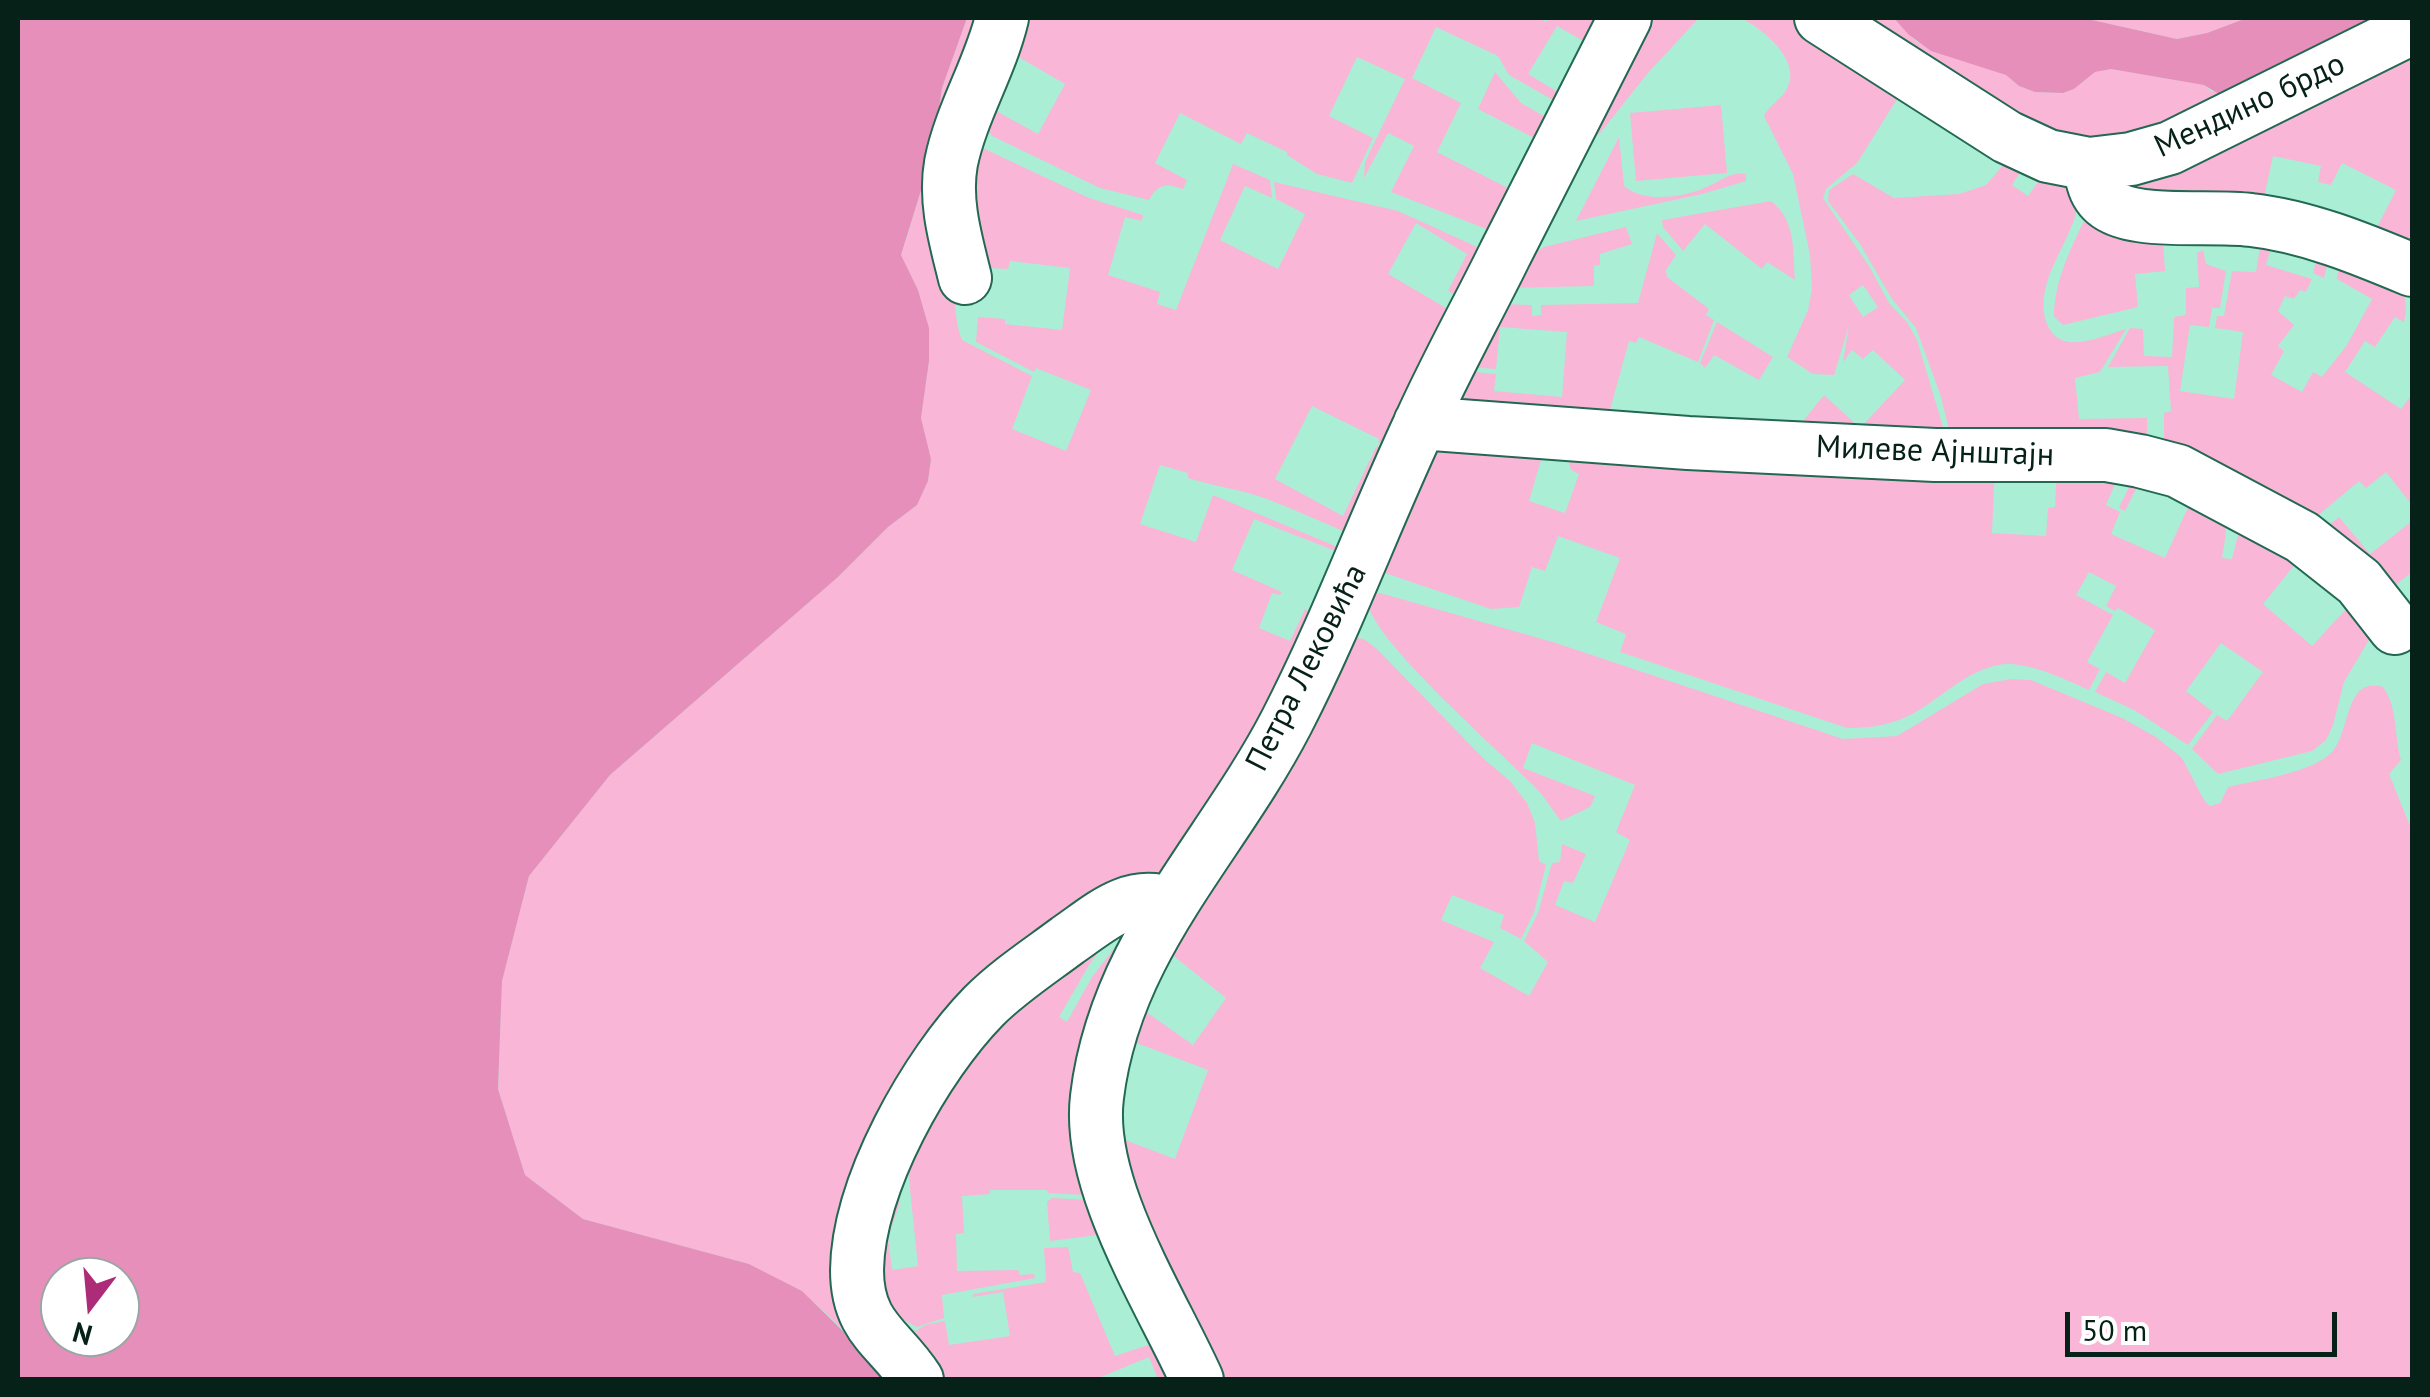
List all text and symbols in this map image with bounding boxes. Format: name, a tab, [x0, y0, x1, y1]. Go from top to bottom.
street label: Мендино брдо	[2149, 45, 2351, 167]
street label: Милеве Ајнштајн	[1815, 429, 2055, 475]
street label: Петра Лековића	[1238, 558, 1376, 778]
north arrow	[40, 1257, 140, 1357]
scale bar	[2070, 1292, 2342, 1354]
text: 50 m	[2082, 1310, 2147, 1349]
text: N	[68, 1314, 96, 1355]

